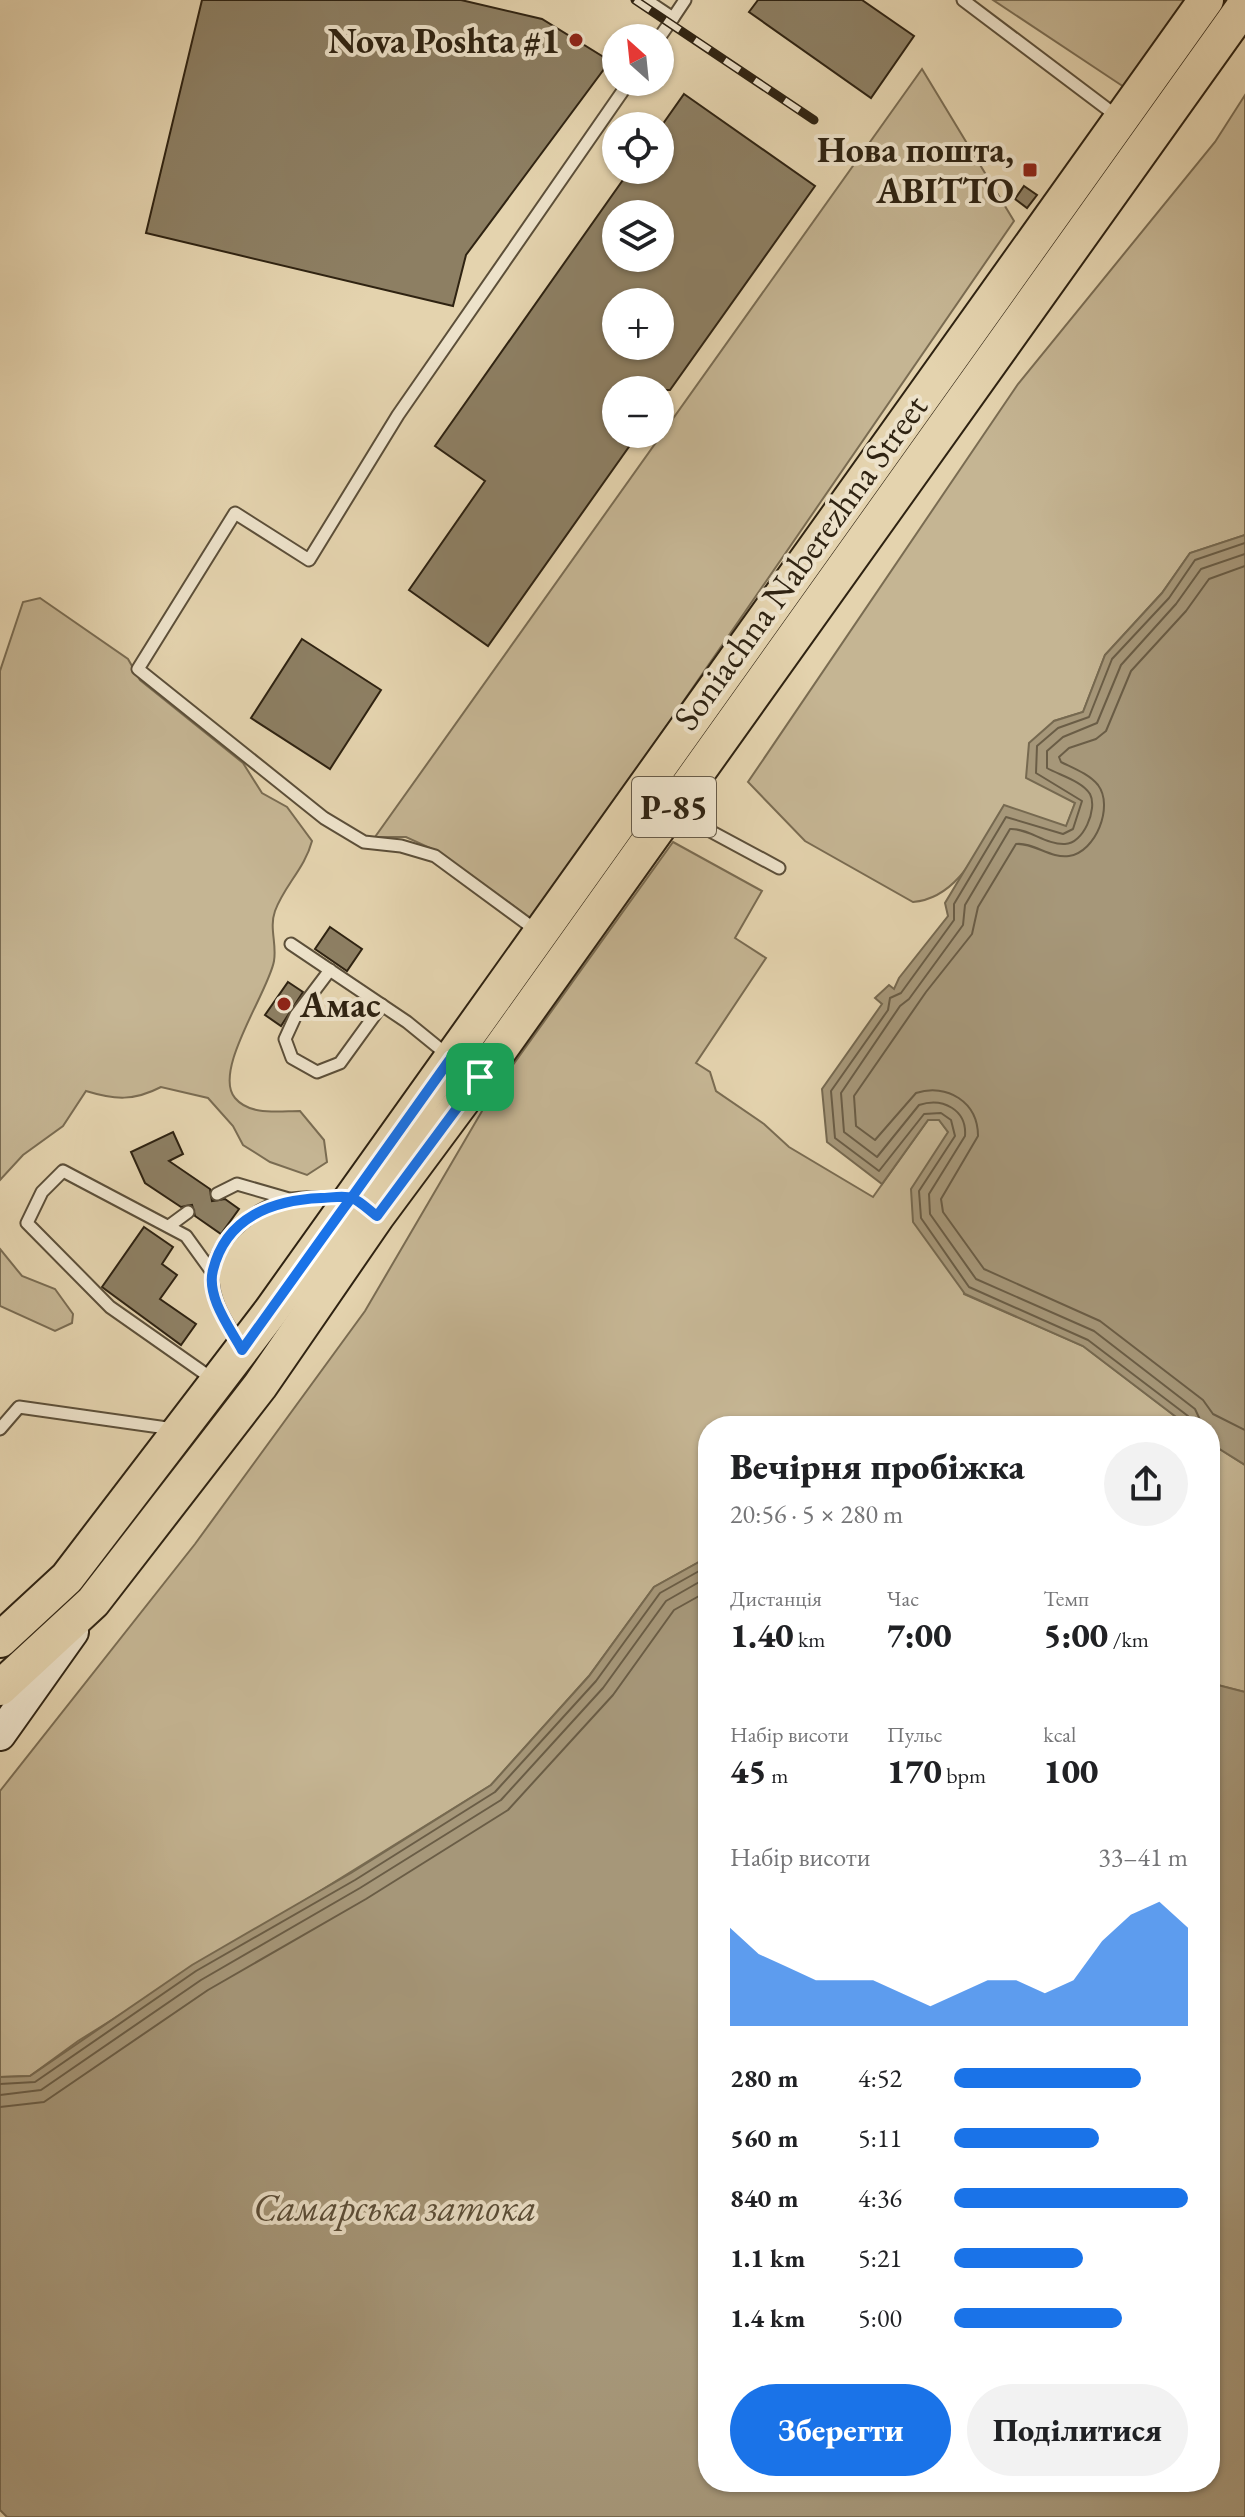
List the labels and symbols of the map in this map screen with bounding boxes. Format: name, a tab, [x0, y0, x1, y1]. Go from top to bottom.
place label: Nova Poshta #1	[328, 17, 560, 64]
north arrow	[602, 24, 674, 96]
marker: Nova Poshta #1	[567, 31, 585, 49]
place label: Нова пошта, АВІТТО	[817, 126, 1014, 214]
marker: Нова пошта, АВІТТО	[1021, 161, 1039, 179]
street label: Soniachna Naberezhna Street	[662, 384, 938, 739]
road number: Р-85	[632, 777, 716, 837]
place label: Амас	[299, 981, 381, 1028]
marker: Амас	[275, 995, 293, 1013]
pin	[446, 1043, 514, 1111]
water label: Самарська затока	[253, 2182, 537, 2231]

